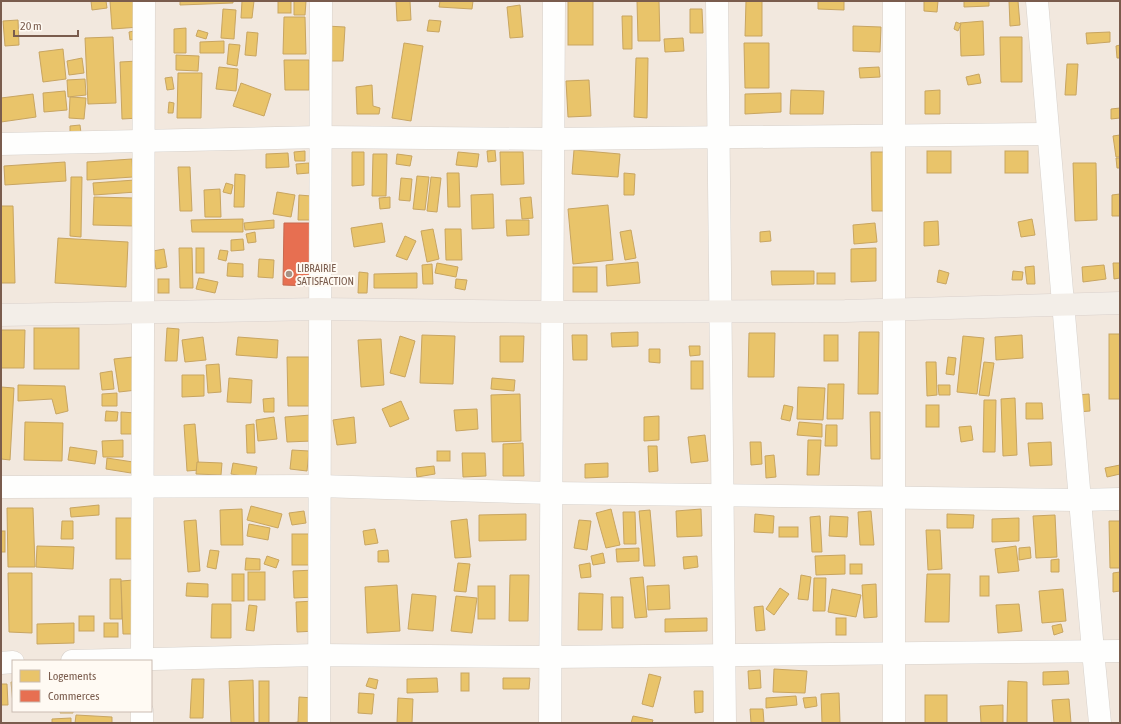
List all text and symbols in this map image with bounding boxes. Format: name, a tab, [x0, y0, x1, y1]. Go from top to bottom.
scale bar	[14, 12, 78, 38]
text: 20 m	[20, 19, 42, 33]
place label: LIBRAIRIE SATISFACTION	[297, 262, 354, 287]
marker: LIBRAIRIE SATISFACTION	[284, 269, 294, 279]
legend	[12, 660, 152, 712]
text: Logements	[48, 669, 96, 683]
text: Commerces	[48, 689, 99, 703]

